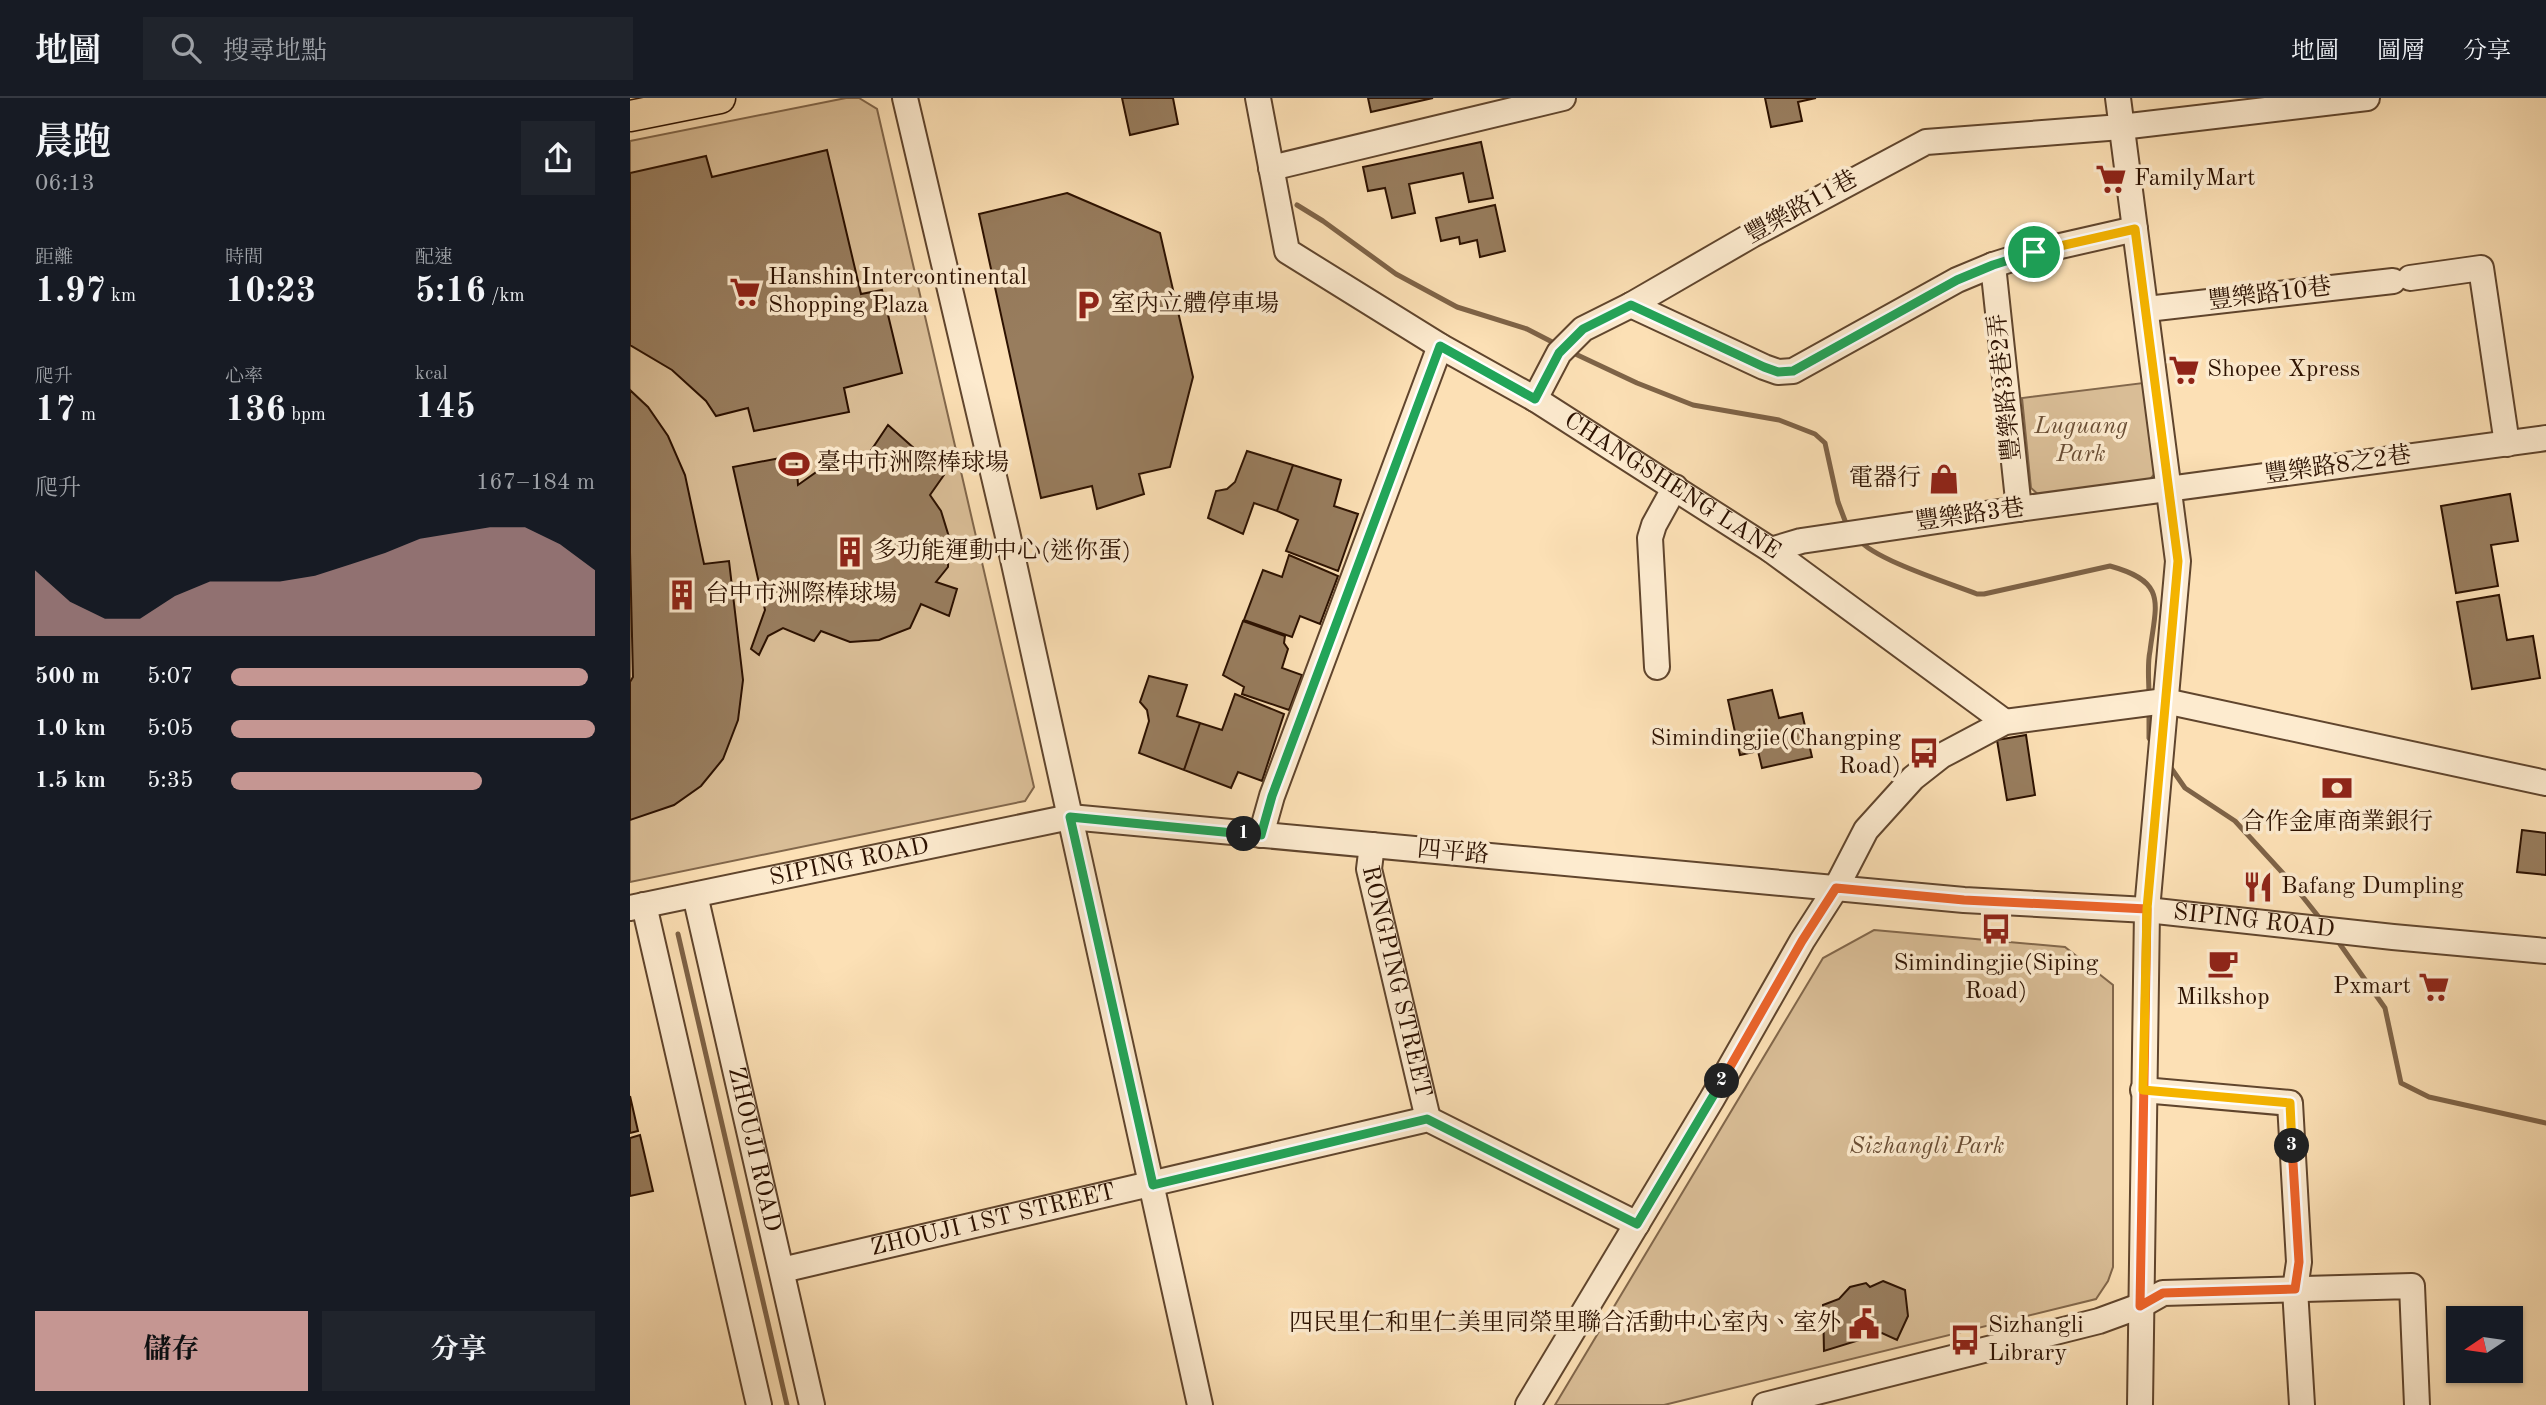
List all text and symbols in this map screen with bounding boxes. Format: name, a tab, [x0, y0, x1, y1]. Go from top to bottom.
search box	[143, 17, 633, 80]
icon: search	[167, 29, 205, 67]
text: 地圖	[35, 36, 101, 69]
text: 搜尋地點	[223, 39, 327, 65]
text: 地圖	[2291, 40, 2339, 64]
text: 圖層	[2377, 40, 2425, 64]
text: 分享	[2463, 40, 2511, 64]
button: share	[521, 121, 595, 195]
text: 晨跑	[35, 125, 111, 163]
supermarket icon: FamilyMart	[2094, 162, 2128, 196]
street label: 豐樂路11巷	[1741, 165, 1862, 249]
place label: FamilyMart	[2134, 167, 2256, 191]
text: 06:13	[35, 172, 95, 195]
pin	[2004, 222, 2064, 282]
icon: arrive	[2015, 233, 2053, 271]
text: 距離	[35, 249, 73, 268]
text: 時間	[225, 249, 263, 268]
text: 配速	[415, 249, 453, 268]
place label: Hanshin Intercontinental Shopping Plaza	[768, 266, 1027, 318]
street label: 豐樂路10巷	[2207, 273, 2333, 314]
text: 1.97	[35, 274, 106, 309]
text: 10:23	[225, 274, 316, 309]
text: 5:16	[415, 274, 486, 309]
supermarket icon: Hanshin Intercontinental Shopping Plaza	[728, 275, 762, 309]
text: km	[106, 287, 136, 306]
text: /km	[486, 287, 525, 306]
parking icon: 室內立體停車場	[1071, 288, 1105, 322]
place label: 室內立體停車場	[1111, 290, 1279, 317]
street label: 豐樂路3巷2弄	[1983, 312, 2026, 462]
supermarket icon: Shopee Xpress	[2167, 353, 2201, 387]
place label: Shopee Xpress	[2207, 358, 2360, 382]
text: kcal	[415, 365, 448, 384]
text: 爬升	[35, 368, 73, 387]
text: 心率	[225, 368, 263, 387]
text: 145	[415, 390, 476, 425]
text: 17	[35, 393, 76, 428]
text: 136	[225, 393, 286, 428]
text: m	[76, 406, 96, 425]
text: bpm	[286, 406, 326, 425]
street label: CHANGSHENG LANE	[1559, 409, 1784, 564]
park label: Luguang Park	[2033, 415, 2128, 467]
street label: 豐樂路8之2巷	[2263, 441, 2413, 488]
sports icon: 臺中市洲際棒球場	[777, 447, 811, 481]
place label: 臺中市洲際棒球場	[817, 449, 1009, 476]
shop icon: 電器行	[1927, 462, 1961, 496]
place label: 電器行	[1849, 464, 1921, 491]
text: 167–184 m	[476, 471, 595, 494]
text: 爬升	[35, 477, 81, 500]
street label: 豐樂路3巷	[1913, 493, 2026, 536]
building icon: 多功能運動中心(迷你蛋)	[833, 535, 867, 569]
place label: 多功能運動中心(迷你蛋)	[873, 537, 1131, 564]
building icon: 台中市洲際棒球場	[665, 578, 699, 612]
place label: 台中市洲際棒球場	[705, 580, 897, 607]
text: 500 m	[35, 665, 100, 688]
text: 5:07	[147, 665, 193, 688]
text: 1.0 km	[35, 717, 106, 740]
text: 5:05	[147, 717, 193, 740]
place label: Simindingjie(Changping Road)	[1650, 727, 1901, 779]
bus stop icon: Simindingjie(Changping Road)	[1907, 736, 1941, 770]
text: 1.5 km	[35, 769, 106, 792]
text: 5:35	[147, 769, 193, 792]
bank icon: 合作金庫商業銀行	[2320, 771, 2354, 805]
place label: 合作金庫商業銀行	[2241, 808, 2433, 835]
pin: 1	[1226, 816, 1262, 852]
text: 1	[1238, 824, 1249, 843]
street label: SIPING ROAD	[767, 834, 931, 891]
street label: 四平路	[1416, 835, 1490, 868]
street label: RONGPING STREET	[1357, 863, 1435, 1100]
restaurant icon: Bafang Dumpling	[2241, 870, 2275, 904]
place label: Bafang Dumpling	[2281, 875, 2464, 899]
street label: SIPING ROAD	[2172, 901, 2336, 943]
bus stop icon: Simindingjie(Siping Road)	[1979, 912, 2013, 946]
cafe icon: Milkshop	[2206, 946, 2240, 980]
place label: Simindingjie(Siping Road)	[1893, 952, 2099, 1004]
supermarket icon: Pxmart	[2417, 970, 2451, 1004]
place label: Pxmart	[2333, 975, 2411, 999]
place label: Milkshop	[2176, 986, 2270, 1010]
pin: 2	[1704, 1063, 1740, 1098]
street label: ZHOUJI ROAD	[723, 1065, 784, 1234]
text: 2	[1716, 1071, 1727, 1090]
pin: 3	[2274, 1128, 2310, 1164]
park label: Sizhangli Park	[1849, 1135, 2005, 1159]
text: 3	[2286, 1136, 2297, 1155]
street label: ZHOUJI 1ST STREET	[868, 1180, 1118, 1261]
north arrow	[2446, 1306, 2524, 1382]
map controls	[2446, 1306, 2523, 1383]
public building icon: 四民里仁和里仁美里同榮里聯合活動中心室內、室外	[1847, 1307, 1881, 1341]
place label: 四民里仁和里仁美里同榮里聯合活動中心室內、室外	[1289, 1309, 1841, 1336]
button: 儲存	[35, 1311, 308, 1391]
button: 分享	[322, 1311, 595, 1391]
place label: Sizhangli Library	[1988, 1314, 2084, 1366]
bus stop icon: Sizhangli Library	[1948, 1323, 1982, 1357]

